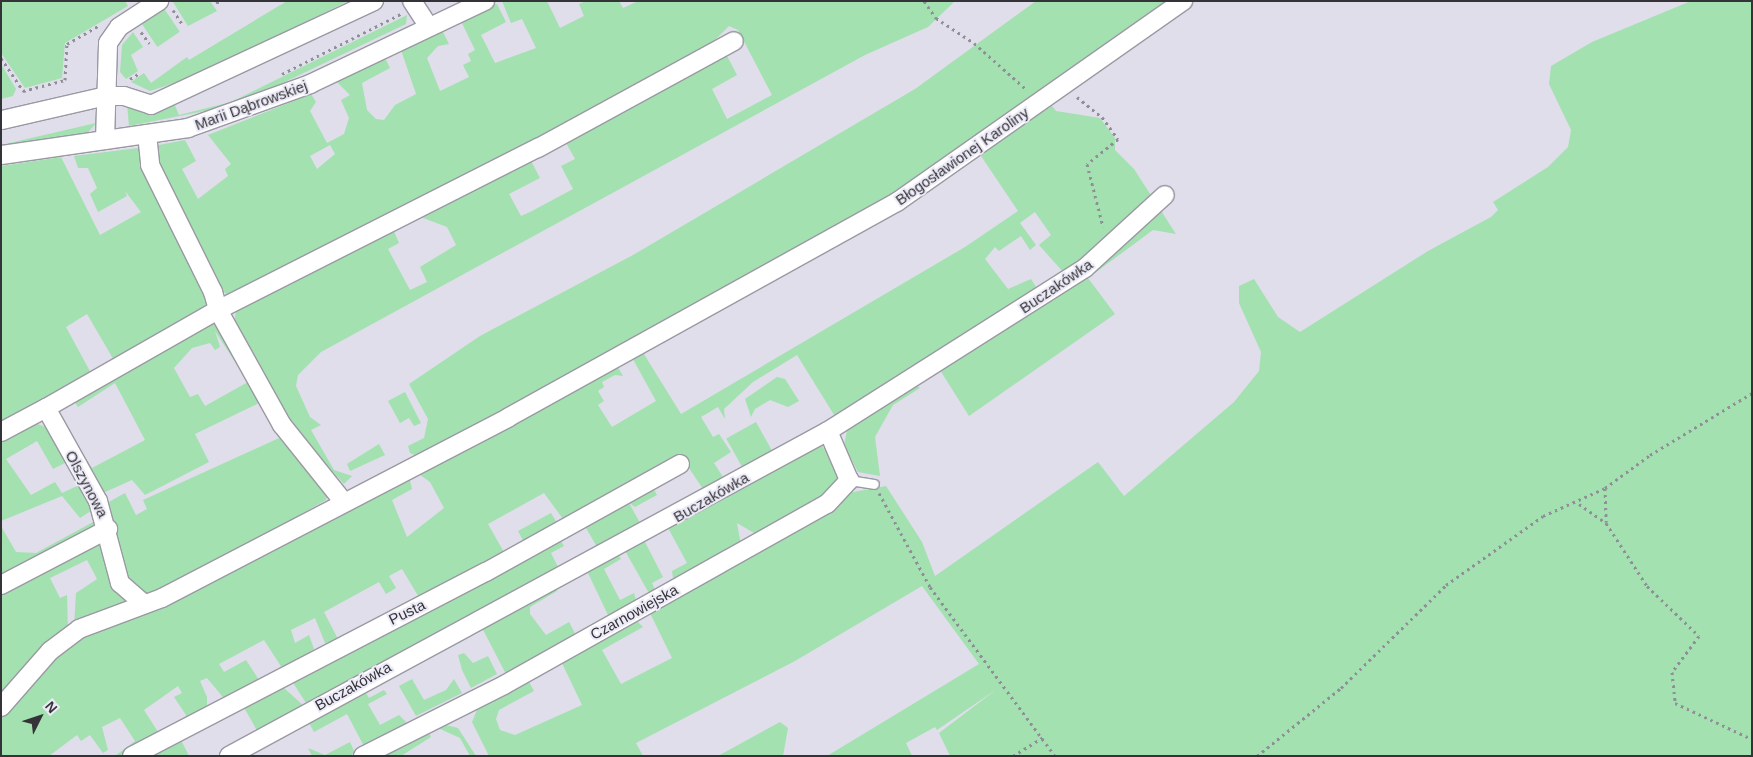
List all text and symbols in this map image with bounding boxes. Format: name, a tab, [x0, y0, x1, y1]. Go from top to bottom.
street label: Marii Dąbrowskiej	[192, 76, 310, 134]
street label: Błogosławionej Karoliny	[892, 103, 1032, 209]
street label: Buczakówka	[1016, 255, 1096, 317]
street label: Olszynowa	[62, 447, 112, 521]
street label: Buczakówka	[670, 468, 752, 526]
street label: Czarnowiejska	[587, 580, 681, 644]
street label: Pusta	[386, 596, 428, 628]
street label: Buczakówka	[312, 658, 394, 714]
north arrow	[15, 692, 65, 742]
text: N	[42, 698, 61, 716]

